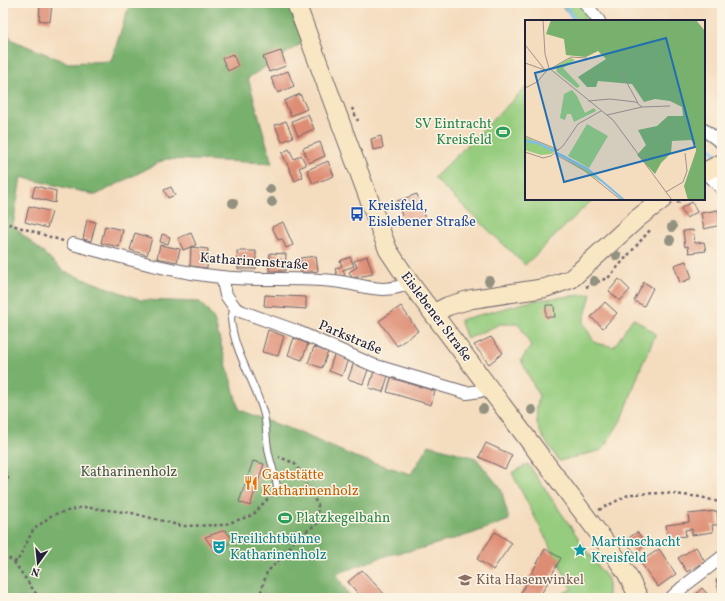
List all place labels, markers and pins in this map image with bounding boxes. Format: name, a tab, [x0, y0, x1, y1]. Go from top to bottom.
place label: SV Eintracht Kreisfeld	[415, 115, 492, 150]
sports icon: SV Eintracht Kreisfeld	[495, 124, 511, 140]
place label: Kreisfeld, Eislebener Straße	[368, 197, 476, 232]
bus stop icon: Kreisfeld, Eislebener Straße	[349, 206, 365, 222]
place label: Gaststätte Katharinenholz	[262, 466, 359, 501]
restaurant icon: Gaststätte Katharinenholz	[243, 475, 259, 491]
place label: Platzkegelbahn	[296, 509, 390, 528]
sports icon: Platzkegelbahn	[277, 510, 293, 526]
place label: Freilichtbühne Katharinenholz	[230, 530, 327, 565]
place label: Martinschacht Kreisfeld	[591, 533, 681, 568]
theatre icon: Freilichtbühne Katharinenholz	[211, 539, 227, 555]
place icon: Martinschacht Kreisfeld	[572, 542, 588, 558]
place label: Kita Hasenwinkel	[476, 571, 584, 590]
school or university icon: Kita Hasenwinkel	[457, 572, 473, 588]

